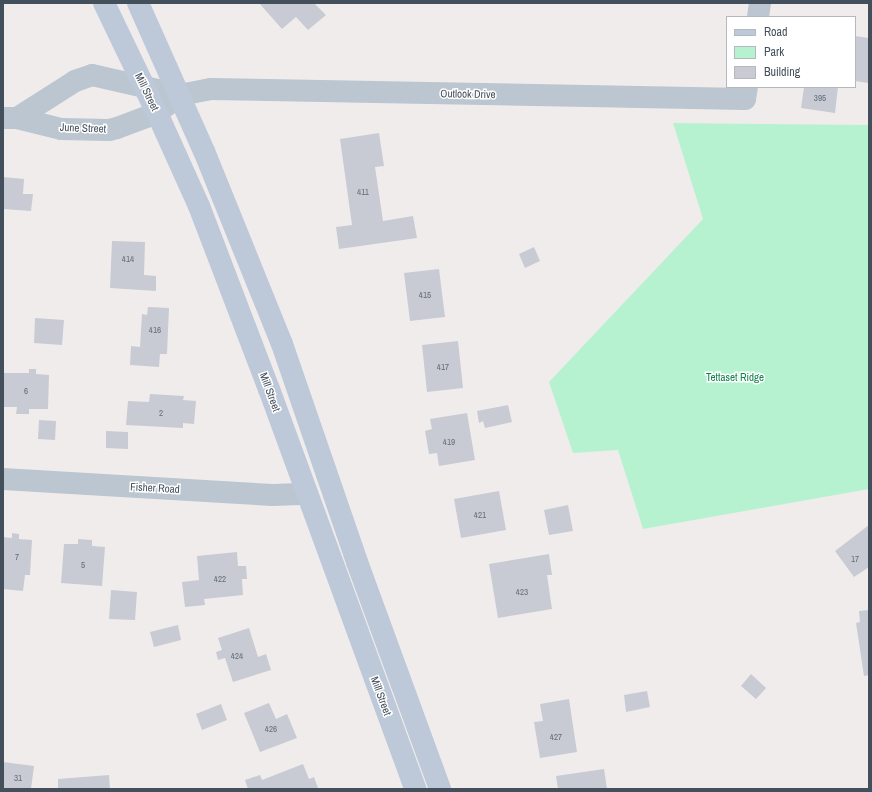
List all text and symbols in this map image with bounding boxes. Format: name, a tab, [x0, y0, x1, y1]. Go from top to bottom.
legend	[726, 16, 856, 88]
text: Road	[764, 24, 788, 40]
text: Park	[764, 44, 784, 60]
text: Building	[764, 64, 800, 80]
street label: Mill Street	[132, 71, 162, 113]
street label: Outlook Drive	[440, 87, 496, 101]
house number: 395	[814, 93, 826, 103]
street label: June Street	[60, 121, 106, 135]
house number: 411	[357, 187, 369, 197]
house number: 414	[122, 254, 134, 264]
house number: 415	[419, 290, 431, 300]
house number: 416	[149, 325, 161, 335]
house number: 417	[437, 362, 449, 372]
park label: Tettaset Ridge	[706, 370, 764, 384]
street label: Mill Street	[257, 371, 283, 413]
house number: 6	[24, 386, 28, 396]
house number: 2	[159, 408, 163, 418]
house number: 419	[443, 437, 455, 447]
street label: Fisher Road	[130, 480, 180, 496]
house number: 421	[474, 510, 486, 520]
house number: 7	[15, 552, 19, 562]
house number: 17	[851, 554, 859, 564]
house number: 5	[81, 560, 85, 570]
house number: 422	[214, 574, 226, 584]
house number: 423	[516, 587, 528, 597]
house number: 424	[231, 651, 243, 661]
street label: Mill Street	[368, 675, 394, 717]
house number: 426	[265, 724, 277, 734]
house number: 427	[550, 732, 562, 742]
house number: 31	[14, 773, 22, 783]

